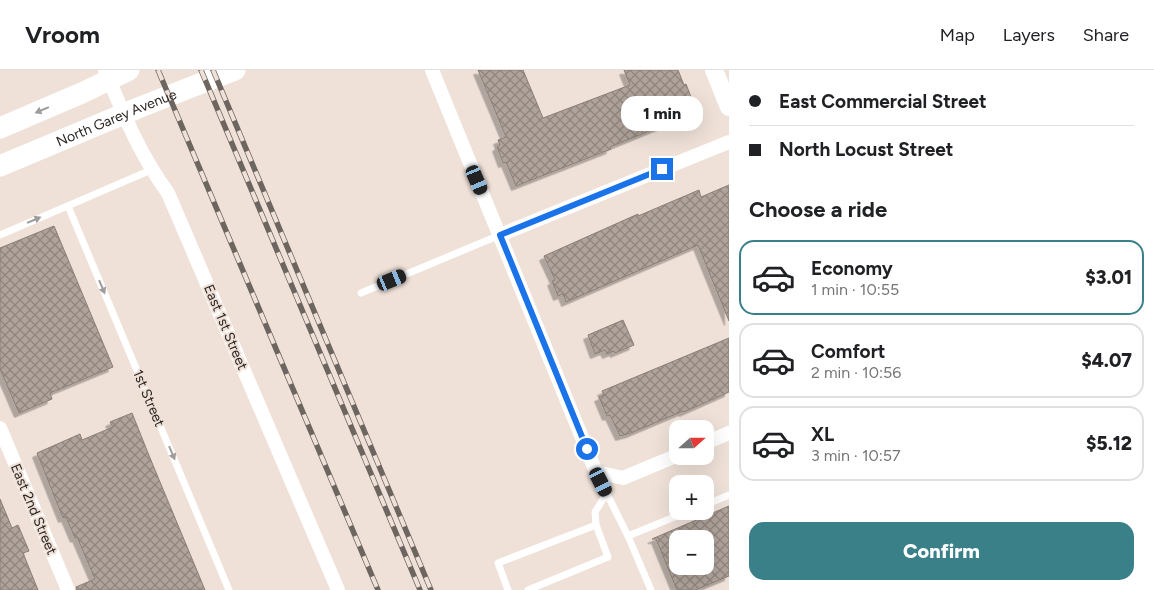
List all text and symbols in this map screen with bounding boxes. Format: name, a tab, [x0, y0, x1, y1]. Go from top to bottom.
text: Vroom	[25, 20, 100, 49]
text: Map	[940, 24, 975, 46]
text: Layers	[1003, 24, 1055, 46]
text: Share	[1083, 24, 1129, 46]
street label: North Garey Avenue	[54, 86, 179, 150]
text: East Commercial Street	[779, 90, 987, 113]
callout: 1 min	[621, 97, 703, 132]
text: 1 min	[643, 104, 681, 123]
one-way arrow	[35, 106, 49, 114]
text: North Locust Street	[779, 138, 953, 161]
route end	[651, 158, 673, 180]
car	[464, 163, 489, 197]
text: Choose a ride	[749, 196, 887, 223]
one-way arrow	[27, 216, 41, 224]
icon: car	[751, 255, 796, 300]
text: Economy	[811, 257, 893, 280]
text: $3.01	[1085, 266, 1132, 289]
car	[375, 267, 408, 293]
one-way arrow	[99, 280, 107, 294]
text: 1 min · 10:55	[811, 280, 899, 299]
street label: East 1st Street	[200, 282, 251, 372]
icon: car	[751, 338, 796, 383]
text: Comfort	[811, 340, 886, 363]
text: $4.07	[1081, 349, 1132, 372]
text: 2 min · 10:56	[811, 363, 901, 382]
street label: 1st Street	[129, 367, 168, 429]
north arrow	[669, 420, 714, 465]
map controls	[669, 420, 714, 575]
icon: car	[751, 421, 796, 466]
text: XL	[811, 423, 834, 446]
text: $5.12	[1086, 432, 1132, 455]
route start	[576, 438, 598, 460]
one-way arrow	[168, 446, 176, 460]
text: 3 min · 10:57	[811, 446, 901, 465]
street label: East 2nd Street	[7, 461, 60, 557]
car	[587, 465, 614, 499]
button: +	[669, 475, 714, 520]
button: Confirm	[749, 522, 1134, 580]
button: −	[669, 530, 714, 575]

